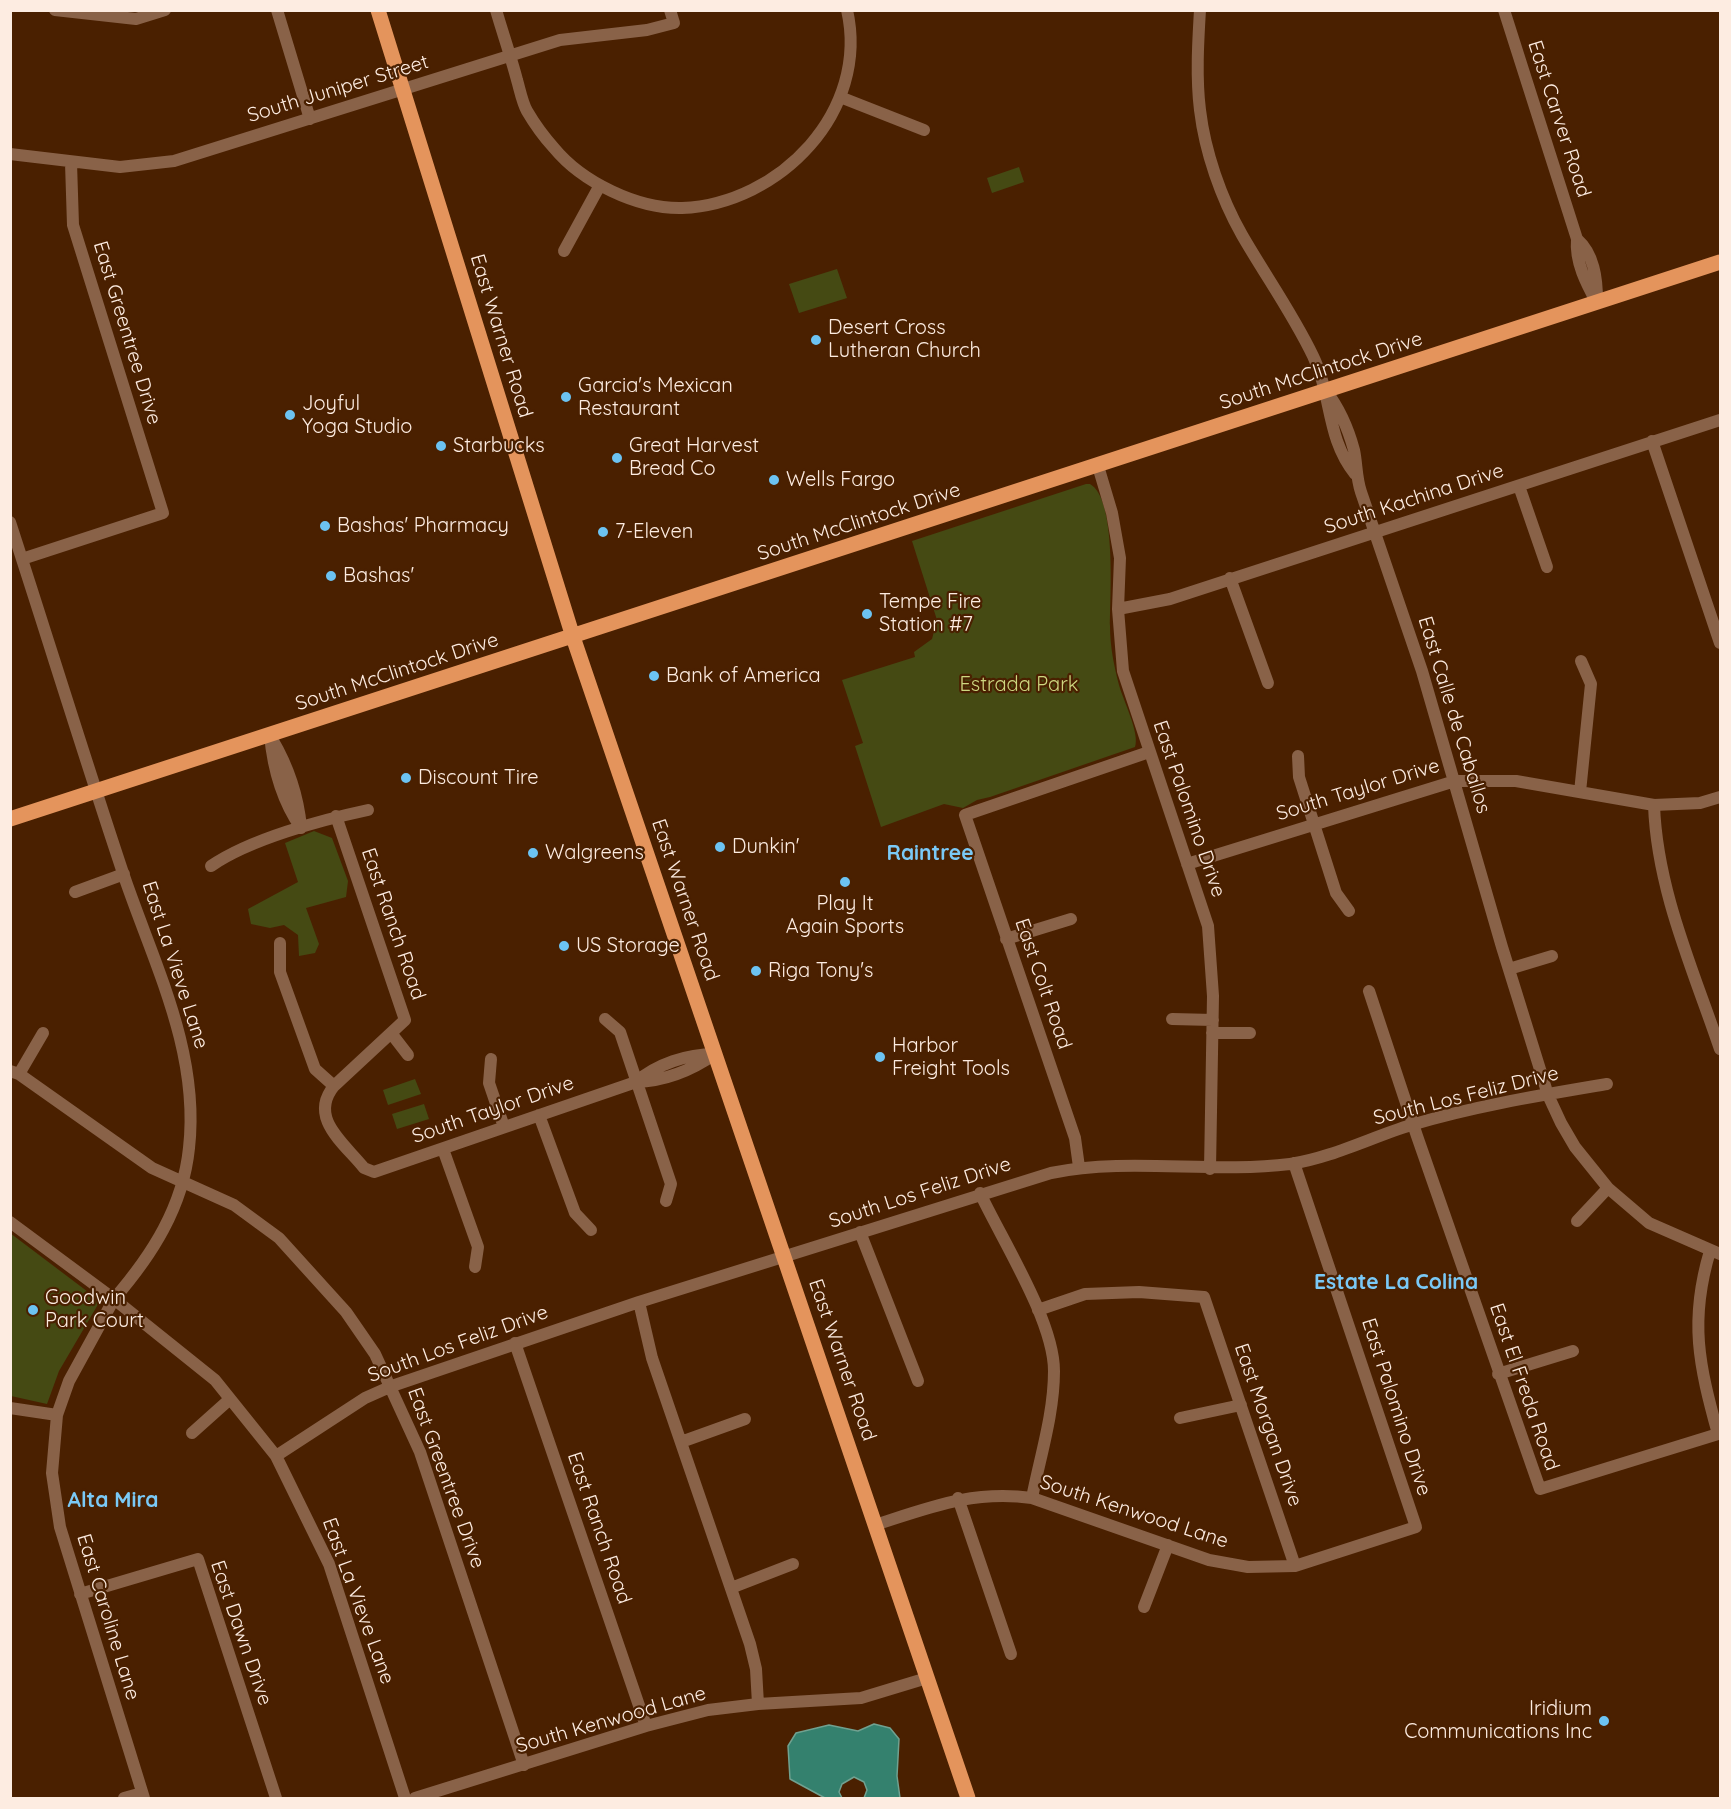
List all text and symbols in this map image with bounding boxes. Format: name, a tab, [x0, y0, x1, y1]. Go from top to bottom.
street label: East Carver Road	[1522, 38, 1596, 200]
street label: South Juniper Street	[245, 50, 431, 128]
street label: East Greentree Drive	[88, 238, 166, 428]
street label: East Warner Road	[465, 251, 537, 421]
place label: Desert Cross Lutheran Church	[828, 316, 981, 363]
street label: South McClintock Drive	[1216, 327, 1426, 415]
marker: Desert Cross Lutheran Church	[809, 333, 823, 347]
place label: Garcia's Mexican Restaurant	[578, 374, 733, 421]
marker: Garcia's Mexican Restaurant	[559, 390, 573, 404]
place label: Joyful Yoga Studio	[302, 392, 412, 439]
marker: Joyful Yoga Studio	[283, 408, 297, 422]
place label: Starbucks	[453, 434, 545, 458]
place label: Great Harvest Bread Co	[629, 434, 759, 481]
marker: Starbucks	[434, 439, 448, 453]
marker: Great Harvest Bread Co	[610, 451, 624, 465]
street label: South Kachina Drive	[1321, 459, 1507, 539]
place label: Wells Fargo	[786, 468, 895, 492]
marker: Wells Fargo	[767, 473, 781, 487]
street label: South McClintock Drive	[754, 478, 964, 566]
place label: Bashas' Pharmacy	[337, 514, 509, 538]
marker: Bashas' Pharmacy	[318, 519, 332, 533]
place label: 7-Eleven	[615, 520, 693, 544]
marker: 7-Eleven	[596, 525, 610, 539]
place label: Bashas'	[343, 564, 414, 588]
marker: Bashas'	[324, 569, 338, 583]
place label: Tempe Fire Station #7	[879, 590, 981, 637]
marker: Tempe Fire Station #7	[860, 607, 874, 621]
street label: East Calle de Caballos	[1413, 614, 1495, 816]
street label: South McClintock Drive	[292, 628, 502, 716]
place label: Bank of America	[666, 664, 821, 688]
marker: Bank of America	[647, 669, 661, 683]
park label: Estrada Park	[959, 673, 1079, 697]
street label: East Palomino Drive	[1147, 718, 1231, 900]
street label: South Taylor Drive	[1273, 754, 1443, 826]
place label: Discount Tire	[418, 766, 539, 790]
marker: Discount Tire	[399, 771, 413, 785]
street label: East Warner Road	[646, 816, 724, 984]
place label: Dunkin'	[732, 835, 800, 859]
marker: Dunkin'	[713, 840, 727, 854]
place label: Walgreens	[545, 841, 644, 865]
district label: Raintree	[886, 841, 974, 867]
street label: East Ranch Road	[356, 845, 430, 1003]
marker: Walgreens	[526, 846, 540, 860]
marker: Play It Again Sports	[838, 875, 852, 889]
street label: East La Vieve Lane	[137, 878, 213, 1052]
place label: Play It Again Sports	[786, 892, 904, 939]
street label: East Colt Road	[1009, 915, 1077, 1053]
place label: US Storage	[576, 934, 680, 958]
marker: US Storage	[557, 939, 571, 953]
place label: Riga Tony's	[768, 959, 873, 983]
marker: Riga Tony's	[749, 964, 763, 978]
place label: Harbor Freight Tools	[892, 1034, 1010, 1081]
marker: Harbor Freight Tools	[873, 1050, 887, 1064]
street label: South Los Feliz Drive	[1371, 1061, 1561, 1131]
street label: South Taylor Drive	[409, 1071, 577, 1149]
street label: South Los Feliz Drive	[826, 1152, 1014, 1234]
district label: Estate La Colina	[1314, 1270, 1478, 1296]
street label: East Warner Road	[803, 1276, 881, 1444]
place label: Goodwin Park Court	[45, 1286, 144, 1333]
street label: South Los Feliz Drive	[365, 1300, 551, 1388]
street label: East El Freda Road	[1484, 1300, 1564, 1474]
marker: Goodwin Park Court	[26, 1303, 40, 1317]
street label: East Palomino Drive	[1356, 1315, 1436, 1499]
street label: East Morgan Drive	[1229, 1340, 1307, 1510]
street label: East Greentree Drive	[402, 1384, 490, 1572]
street label: East Ranch Road	[562, 1449, 636, 1607]
street label: South Kenwood Lane	[1037, 1470, 1231, 1554]
district label: Alta Mira	[68, 1488, 158, 1514]
street label: East La Vieve Lane	[317, 1515, 399, 1687]
street label: East Caroline Lane	[71, 1531, 145, 1703]
street label: East Dawn Drive	[205, 1557, 277, 1709]
street label: South Kenwood Lane	[513, 1681, 709, 1759]
place label: Iridium Communications Inc	[1404, 1697, 1592, 1744]
marker: Iridium Communications Inc	[1597, 1714, 1611, 1728]

